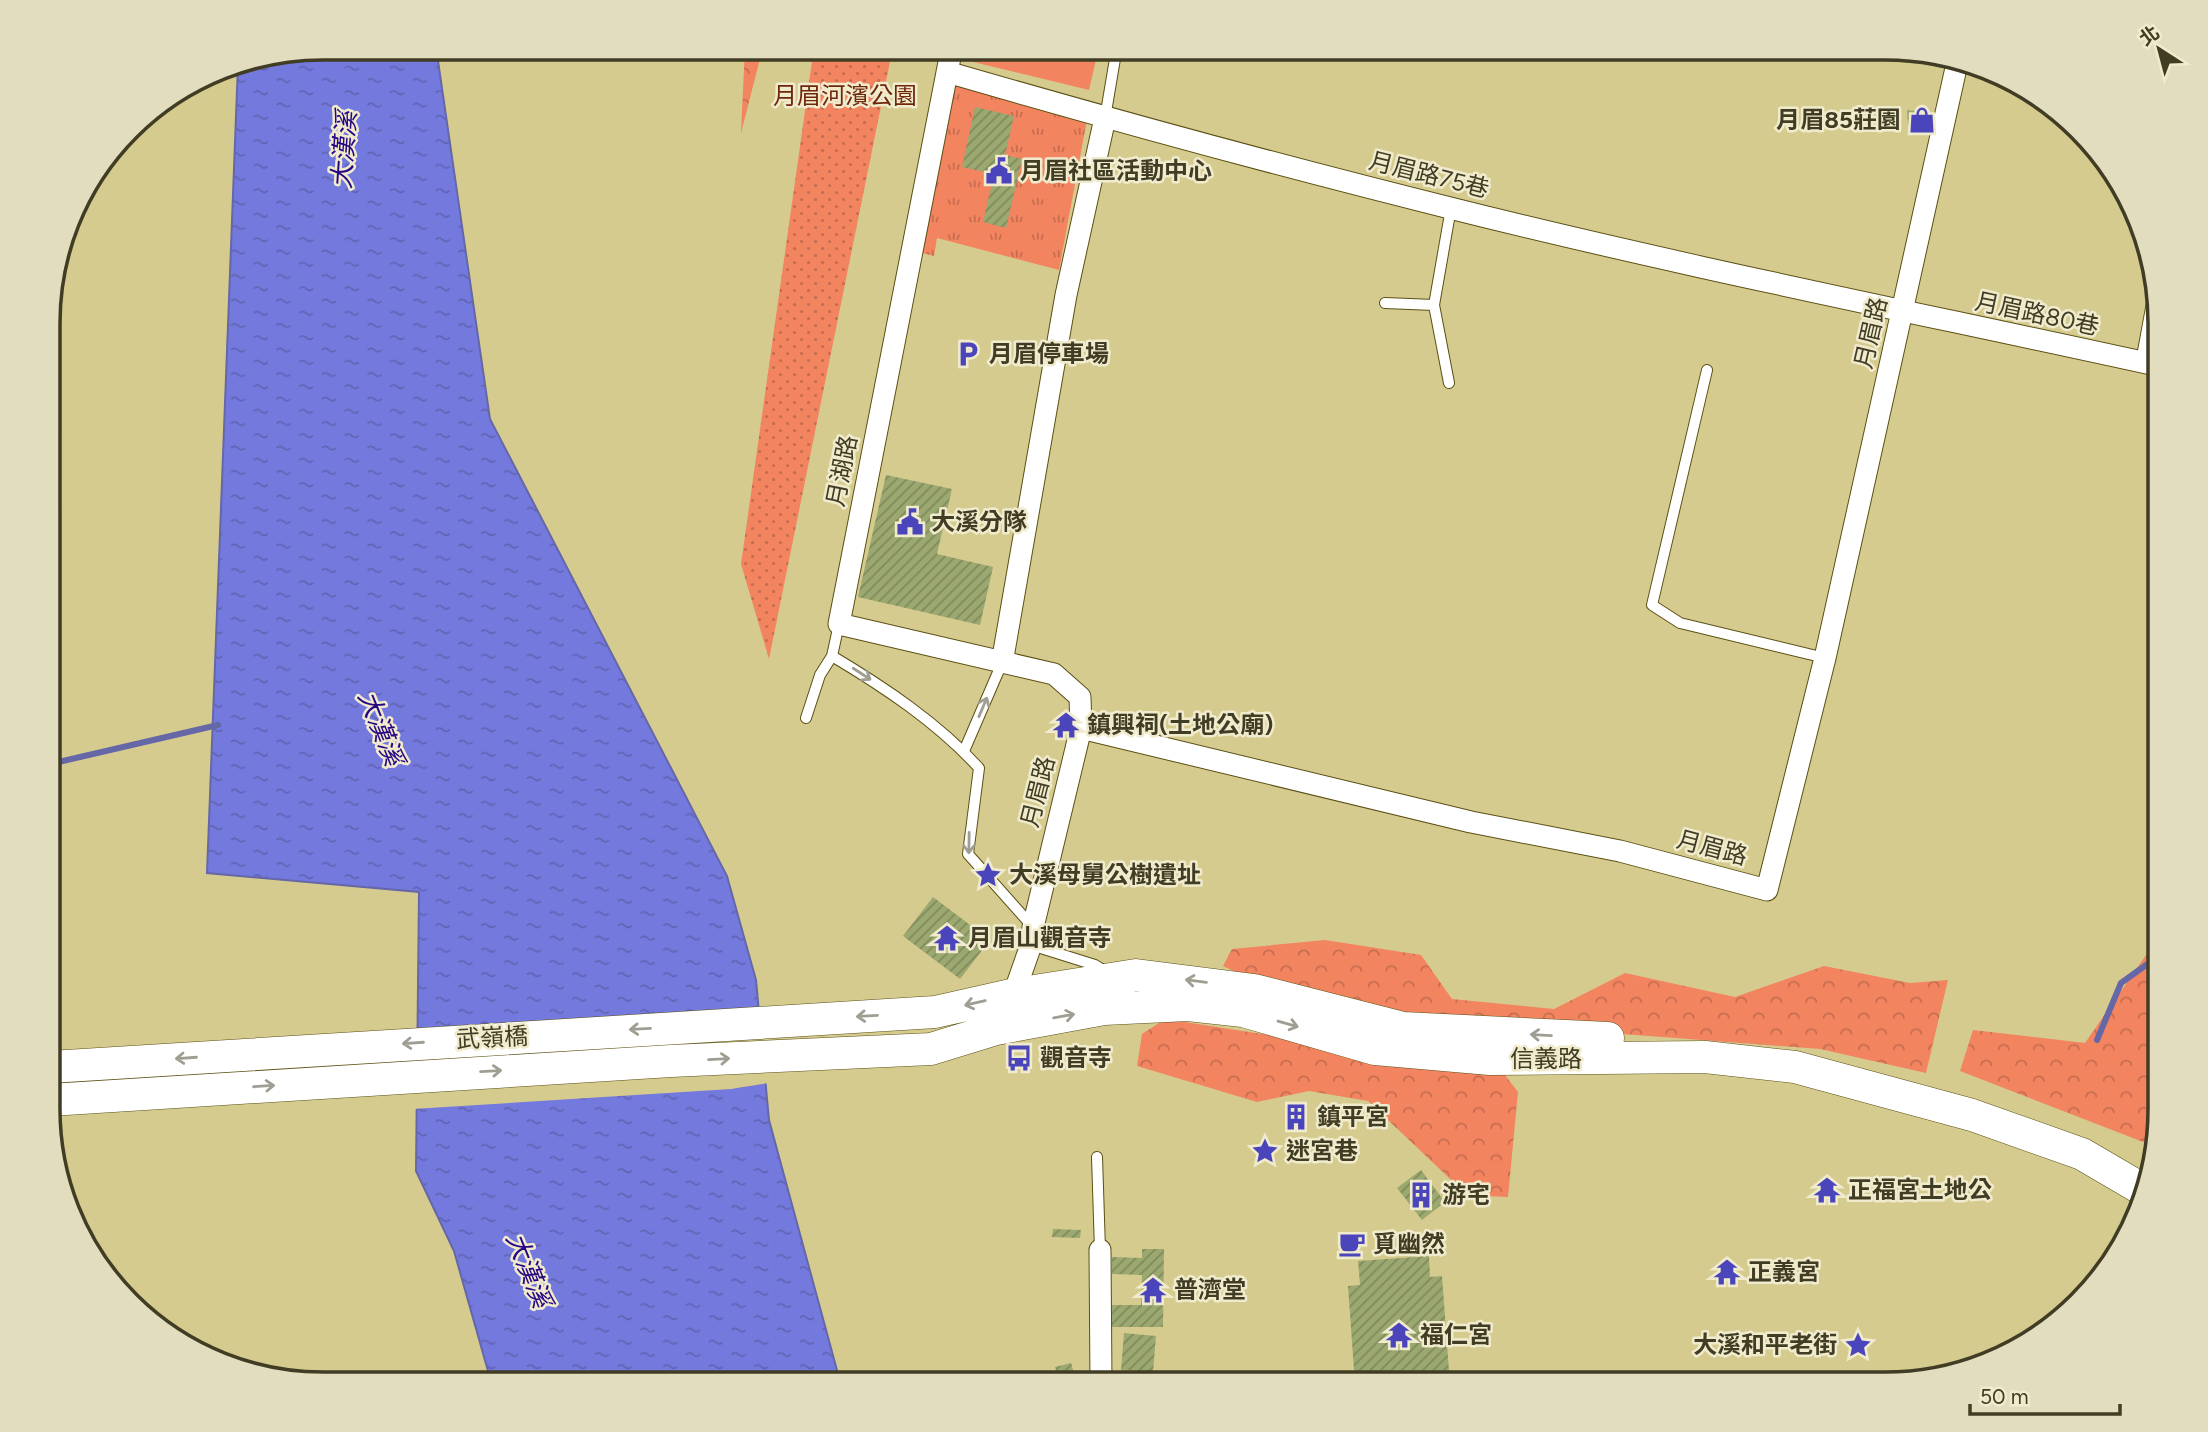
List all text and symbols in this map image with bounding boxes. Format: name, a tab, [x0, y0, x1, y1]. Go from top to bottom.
north arrow	[2124, 14, 2194, 84]
text: 北	[2135, 21, 2164, 51]
park label: 月眉河濱公園	[773, 81, 917, 110]
place label: 月眉85莊園	[1776, 105, 1901, 134]
shop icon: 月眉85莊園	[1907, 105, 1937, 135]
water label: 大漢溪	[325, 106, 363, 190]
street label: 月眉路75巷	[1366, 146, 1492, 203]
public building icon: 月眉社區活動中心	[984, 156, 1014, 186]
place label: 月眉社區活動中心	[1020, 156, 1212, 185]
street label: 月眉路80巷	[1972, 286, 2102, 341]
street label: 月眉路	[1848, 295, 1893, 371]
parking icon: 月眉停車場	[953, 339, 983, 369]
place label: 月眉停車場	[989, 339, 1109, 368]
street label: 月湖路	[820, 433, 863, 509]
public building icon: 大溪分隊	[895, 507, 925, 537]
place label: 大溪分隊	[931, 507, 1027, 536]
one-way arrow	[851, 668, 871, 682]
water label: 大漢溪	[352, 686, 412, 774]
one-way arrow	[977, 697, 990, 718]
temple icon: 鎮興祠(土地公廟)	[1051, 710, 1081, 740]
place label: 鎮興祠(土地公廟)	[1087, 710, 1273, 739]
street label: 月眉路	[1015, 753, 1060, 830]
street label: 月眉路	[1674, 824, 1751, 871]
one-way arrow	[962, 832, 976, 855]
place icon: 大溪母舅公樹遺址	[973, 860, 1003, 890]
place label: 大溪母舅公樹遺址	[1009, 860, 1201, 889]
temple icon: 月眉山觀音寺	[932, 923, 962, 953]
place label: 月眉山觀音寺	[968, 923, 1112, 952]
one-way arrow	[1186, 975, 1208, 988]
one-way arrow	[964, 997, 987, 1010]
one-way arrow	[1052, 1009, 1075, 1022]
one-way arrow	[856, 1010, 879, 1023]
one-way arrow	[1276, 1018, 1299, 1031]
street label: 武嶺橋	[455, 1021, 529, 1054]
one-way arrow	[629, 1023, 652, 1036]
one-way arrow	[1530, 1028, 1553, 1041]
one-way arrow	[402, 1037, 425, 1050]
bus stop icon: 觀音寺	[1004, 1043, 1034, 1073]
place label: 觀音寺	[1040, 1043, 1112, 1072]
street label: 信義路	[1510, 1044, 1582, 1073]
one-way arrow	[175, 1052, 198, 1065]
one-way arrow	[707, 1052, 730, 1065]
one-way arrow	[480, 1065, 503, 1078]
one-way arrow	[253, 1079, 275, 1092]
building icon: 鎮平宮	[1281, 1102, 1311, 1132]
place label: 鎮平宮	[1317, 1102, 1389, 1131]
place icon: 迷宮巷	[1250, 1136, 1280, 1166]
place label: 迷宮巷	[1286, 1136, 1358, 1165]
temple icon: 正福宮土地公	[1812, 1175, 1842, 1205]
place label: 正福宮土地公	[1848, 1175, 1992, 1204]
building icon: 游宅	[1406, 1180, 1436, 1210]
place label: 游宅	[1442, 1180, 1490, 1209]
water label: 大漢溪	[500, 1228, 560, 1316]
cafe icon: 覓幽然	[1337, 1229, 1367, 1259]
place label: 覓幽然	[1373, 1229, 1445, 1258]
temple icon: 正義宮	[1712, 1257, 1742, 1287]
place label: 正義宮	[1748, 1257, 1820, 1286]
temple icon: 普濟堂	[1138, 1275, 1168, 1305]
place label: 普濟堂	[1174, 1275, 1246, 1304]
temple icon: 福仁宮	[1384, 1320, 1414, 1350]
place label: 福仁宮	[1420, 1320, 1492, 1349]
place label: 大溪和平老街	[1693, 1330, 1837, 1359]
place icon: 大溪和平老街	[1843, 1330, 1873, 1360]
scale bar	[1970, 1372, 2120, 1416]
text: 50 m	[1980, 1384, 2029, 1409]

